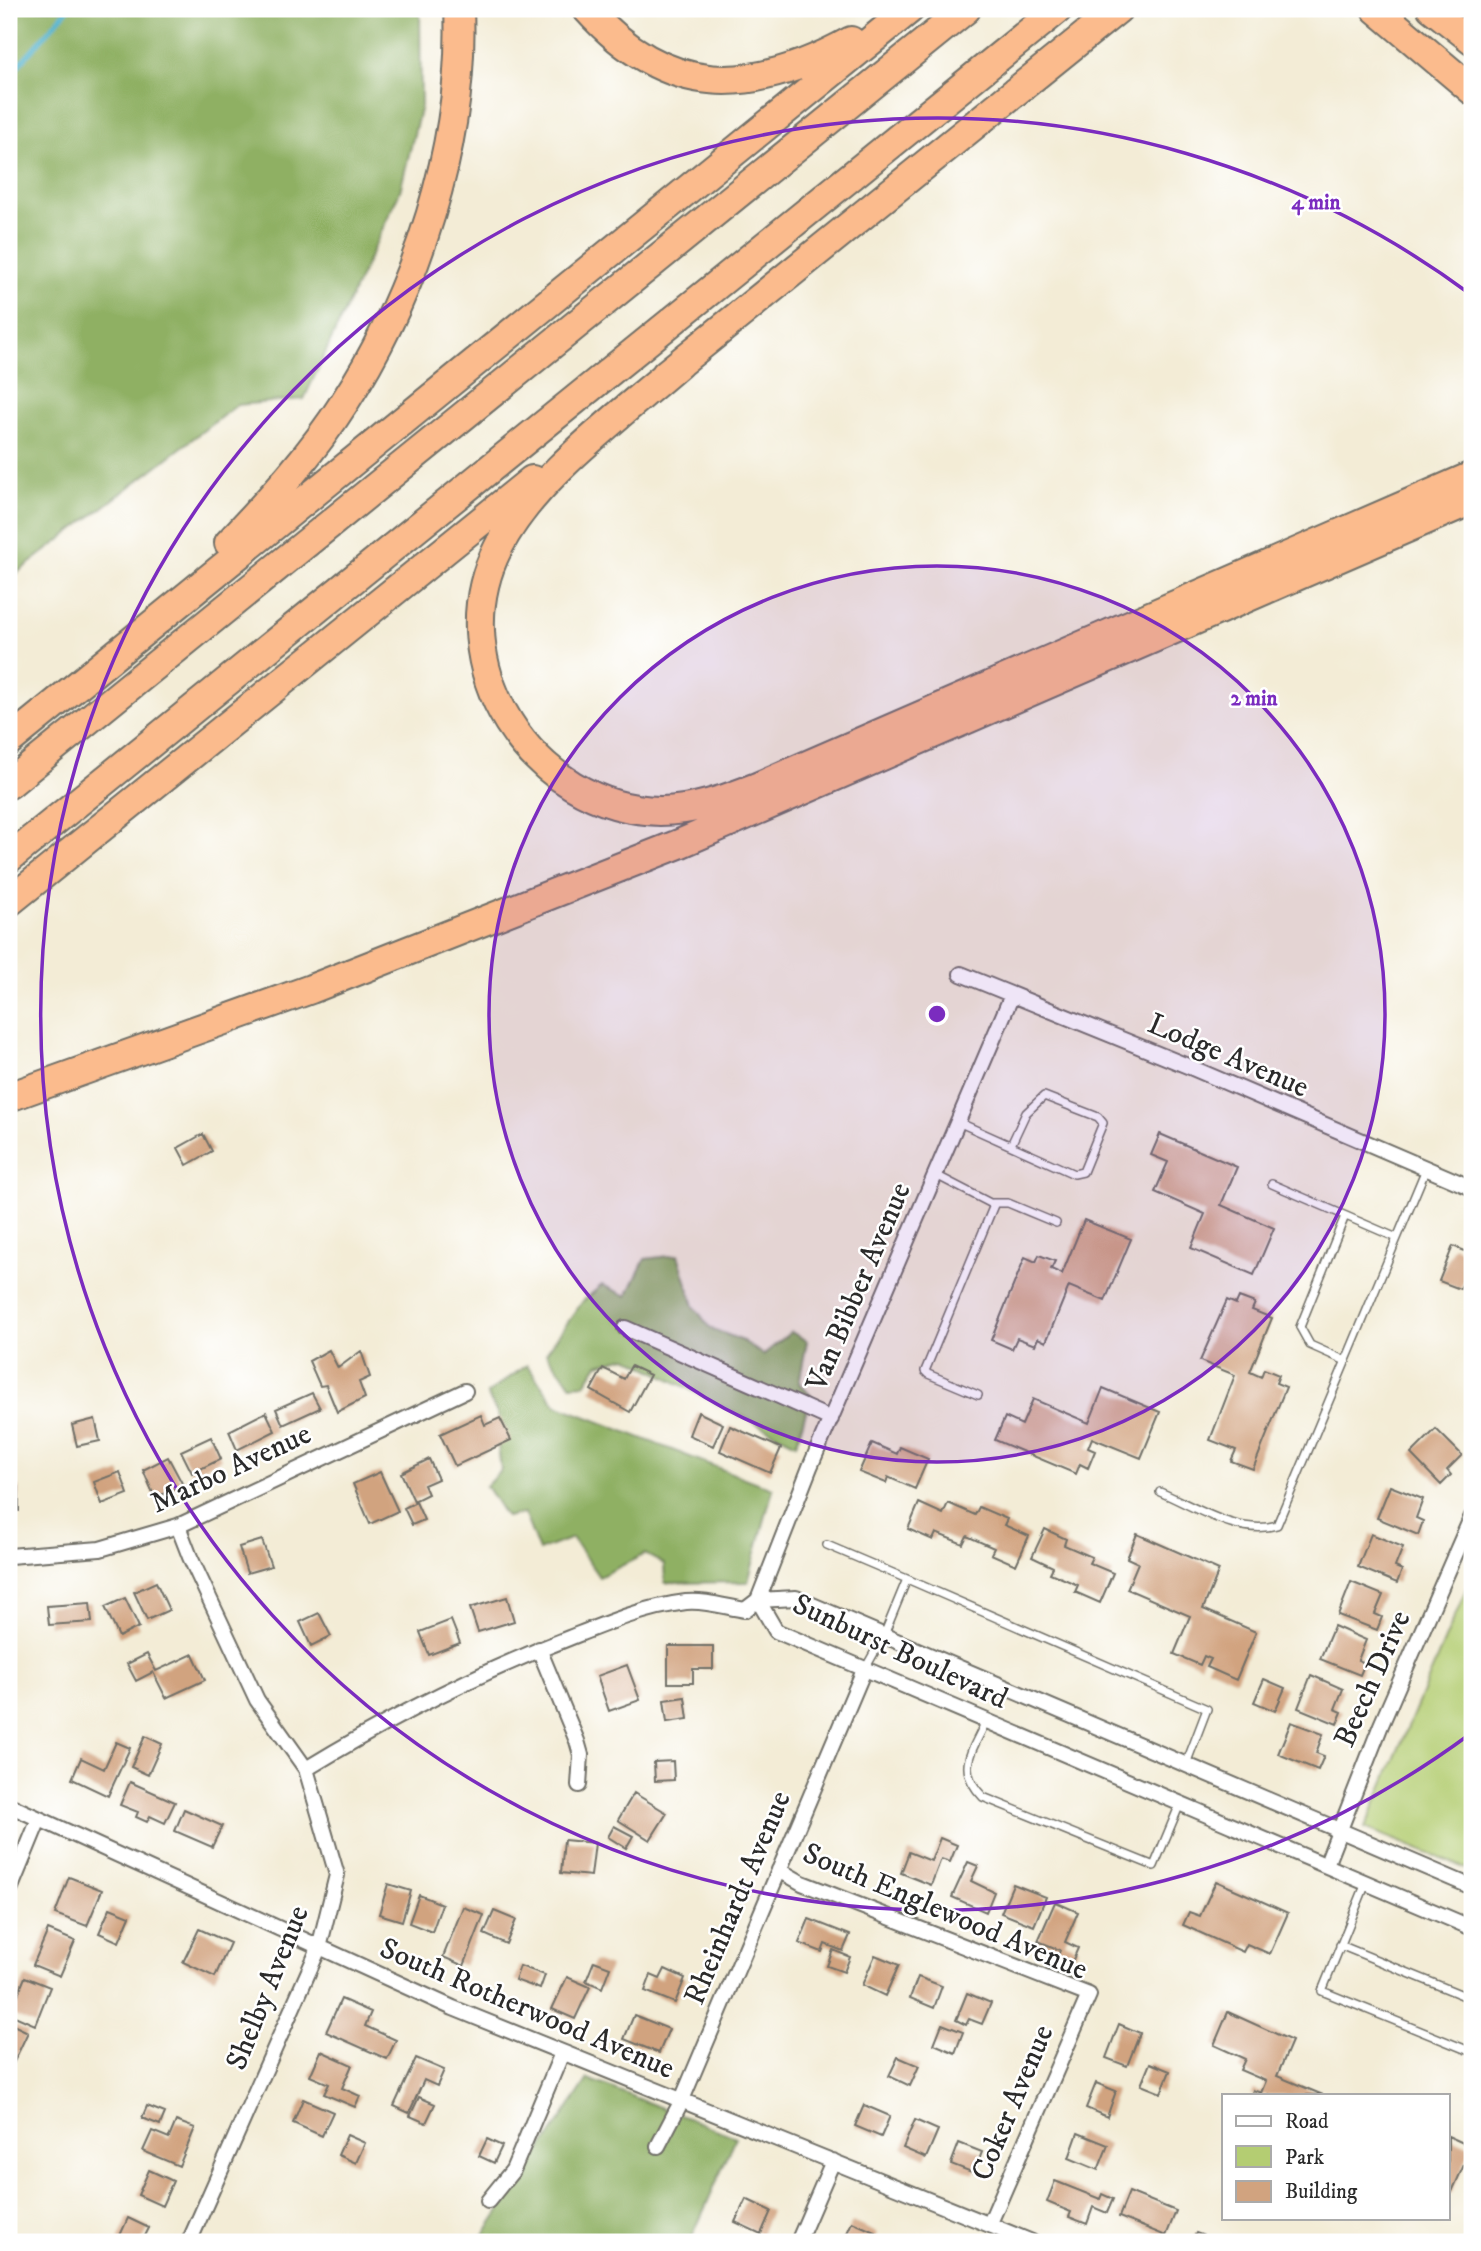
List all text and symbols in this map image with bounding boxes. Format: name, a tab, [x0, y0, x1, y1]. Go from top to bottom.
text: 4 min	[1292, 190, 1341, 216]
text: 2 min	[1231, 686, 1279, 712]
centre of rings	[925, 1002, 949, 1026]
street label: Lodge Avenue	[1142, 1006, 1314, 1106]
street label: Van Bibber Avenue	[798, 1177, 920, 1398]
street label: Marbo Avenue	[145, 1416, 317, 1522]
street label: Sunburst Boulevard	[787, 1586, 1013, 1718]
street label: Beech Drive	[1326, 1605, 1420, 1753]
street label: Rheinhardt Avenue	[676, 1786, 800, 2010]
street label: South Englewood Avenue	[797, 1835, 1093, 1989]
street label: Shelby Avenue	[218, 1900, 318, 2076]
street label: South Rotherwood Avenue	[374, 1930, 680, 2088]
street label: Coker Avenue	[964, 2020, 1062, 2186]
legend	[1222, 2094, 1450, 2220]
text: Road	[1285, 2109, 1329, 2135]
text: Park	[1285, 2145, 1325, 2171]
text: Building	[1285, 2179, 1358, 2205]

